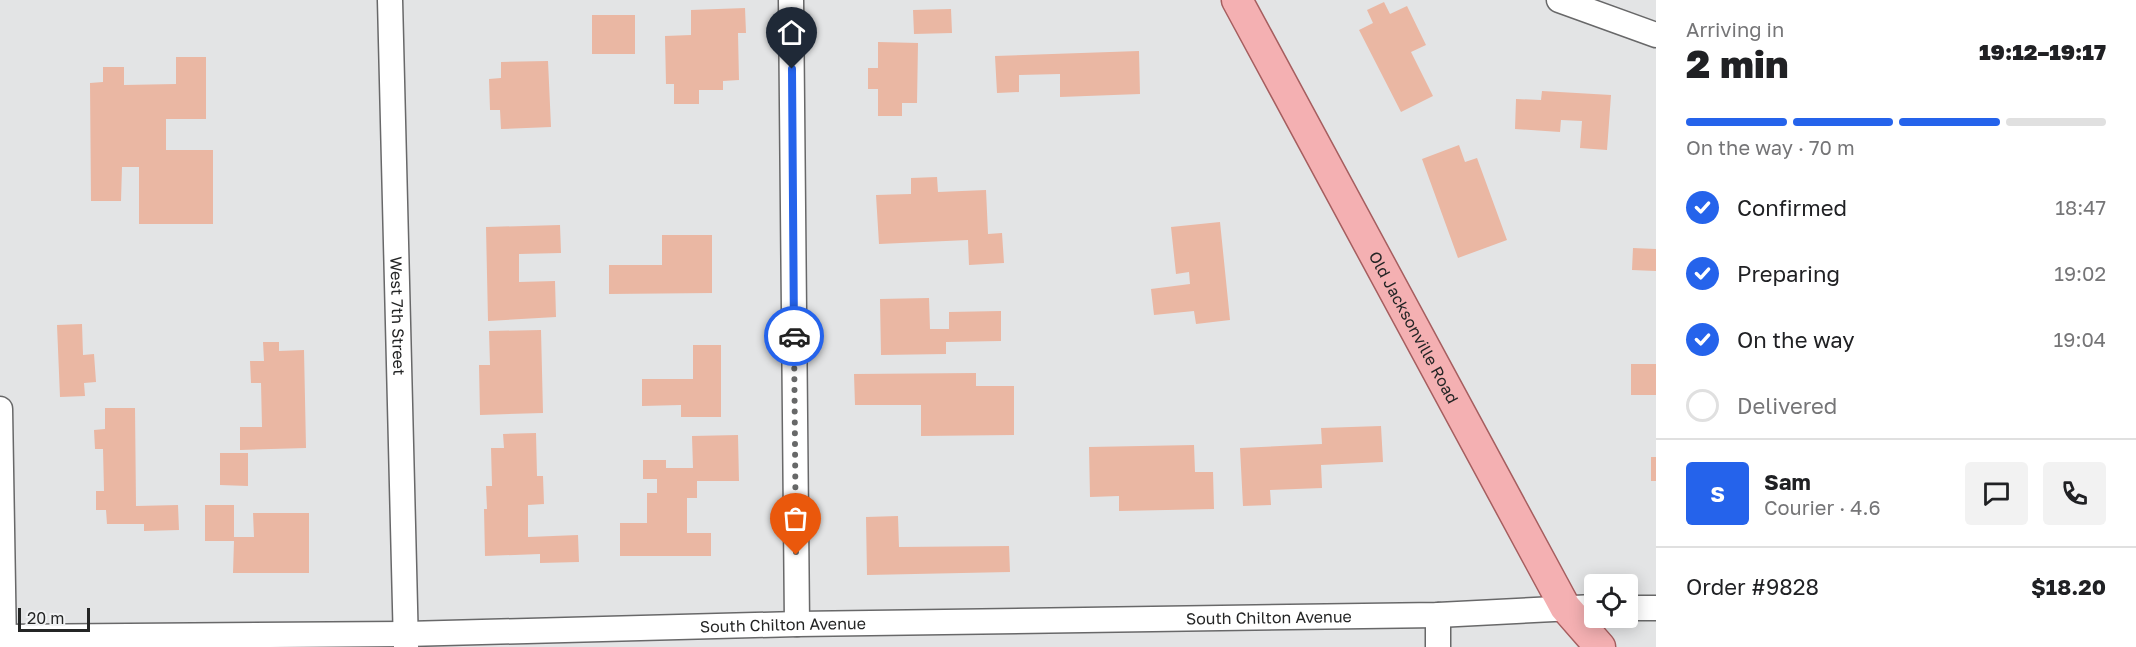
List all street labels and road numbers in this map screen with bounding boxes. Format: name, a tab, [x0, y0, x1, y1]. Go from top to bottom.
street label: Old Jacksonville Road	[1365, 248, 1463, 407]
street label: West 7th Street	[386, 256, 409, 376]
street label: South Chilton Avenue	[1186, 606, 1352, 629]
street label: South Chilton Avenue	[700, 613, 866, 636]

